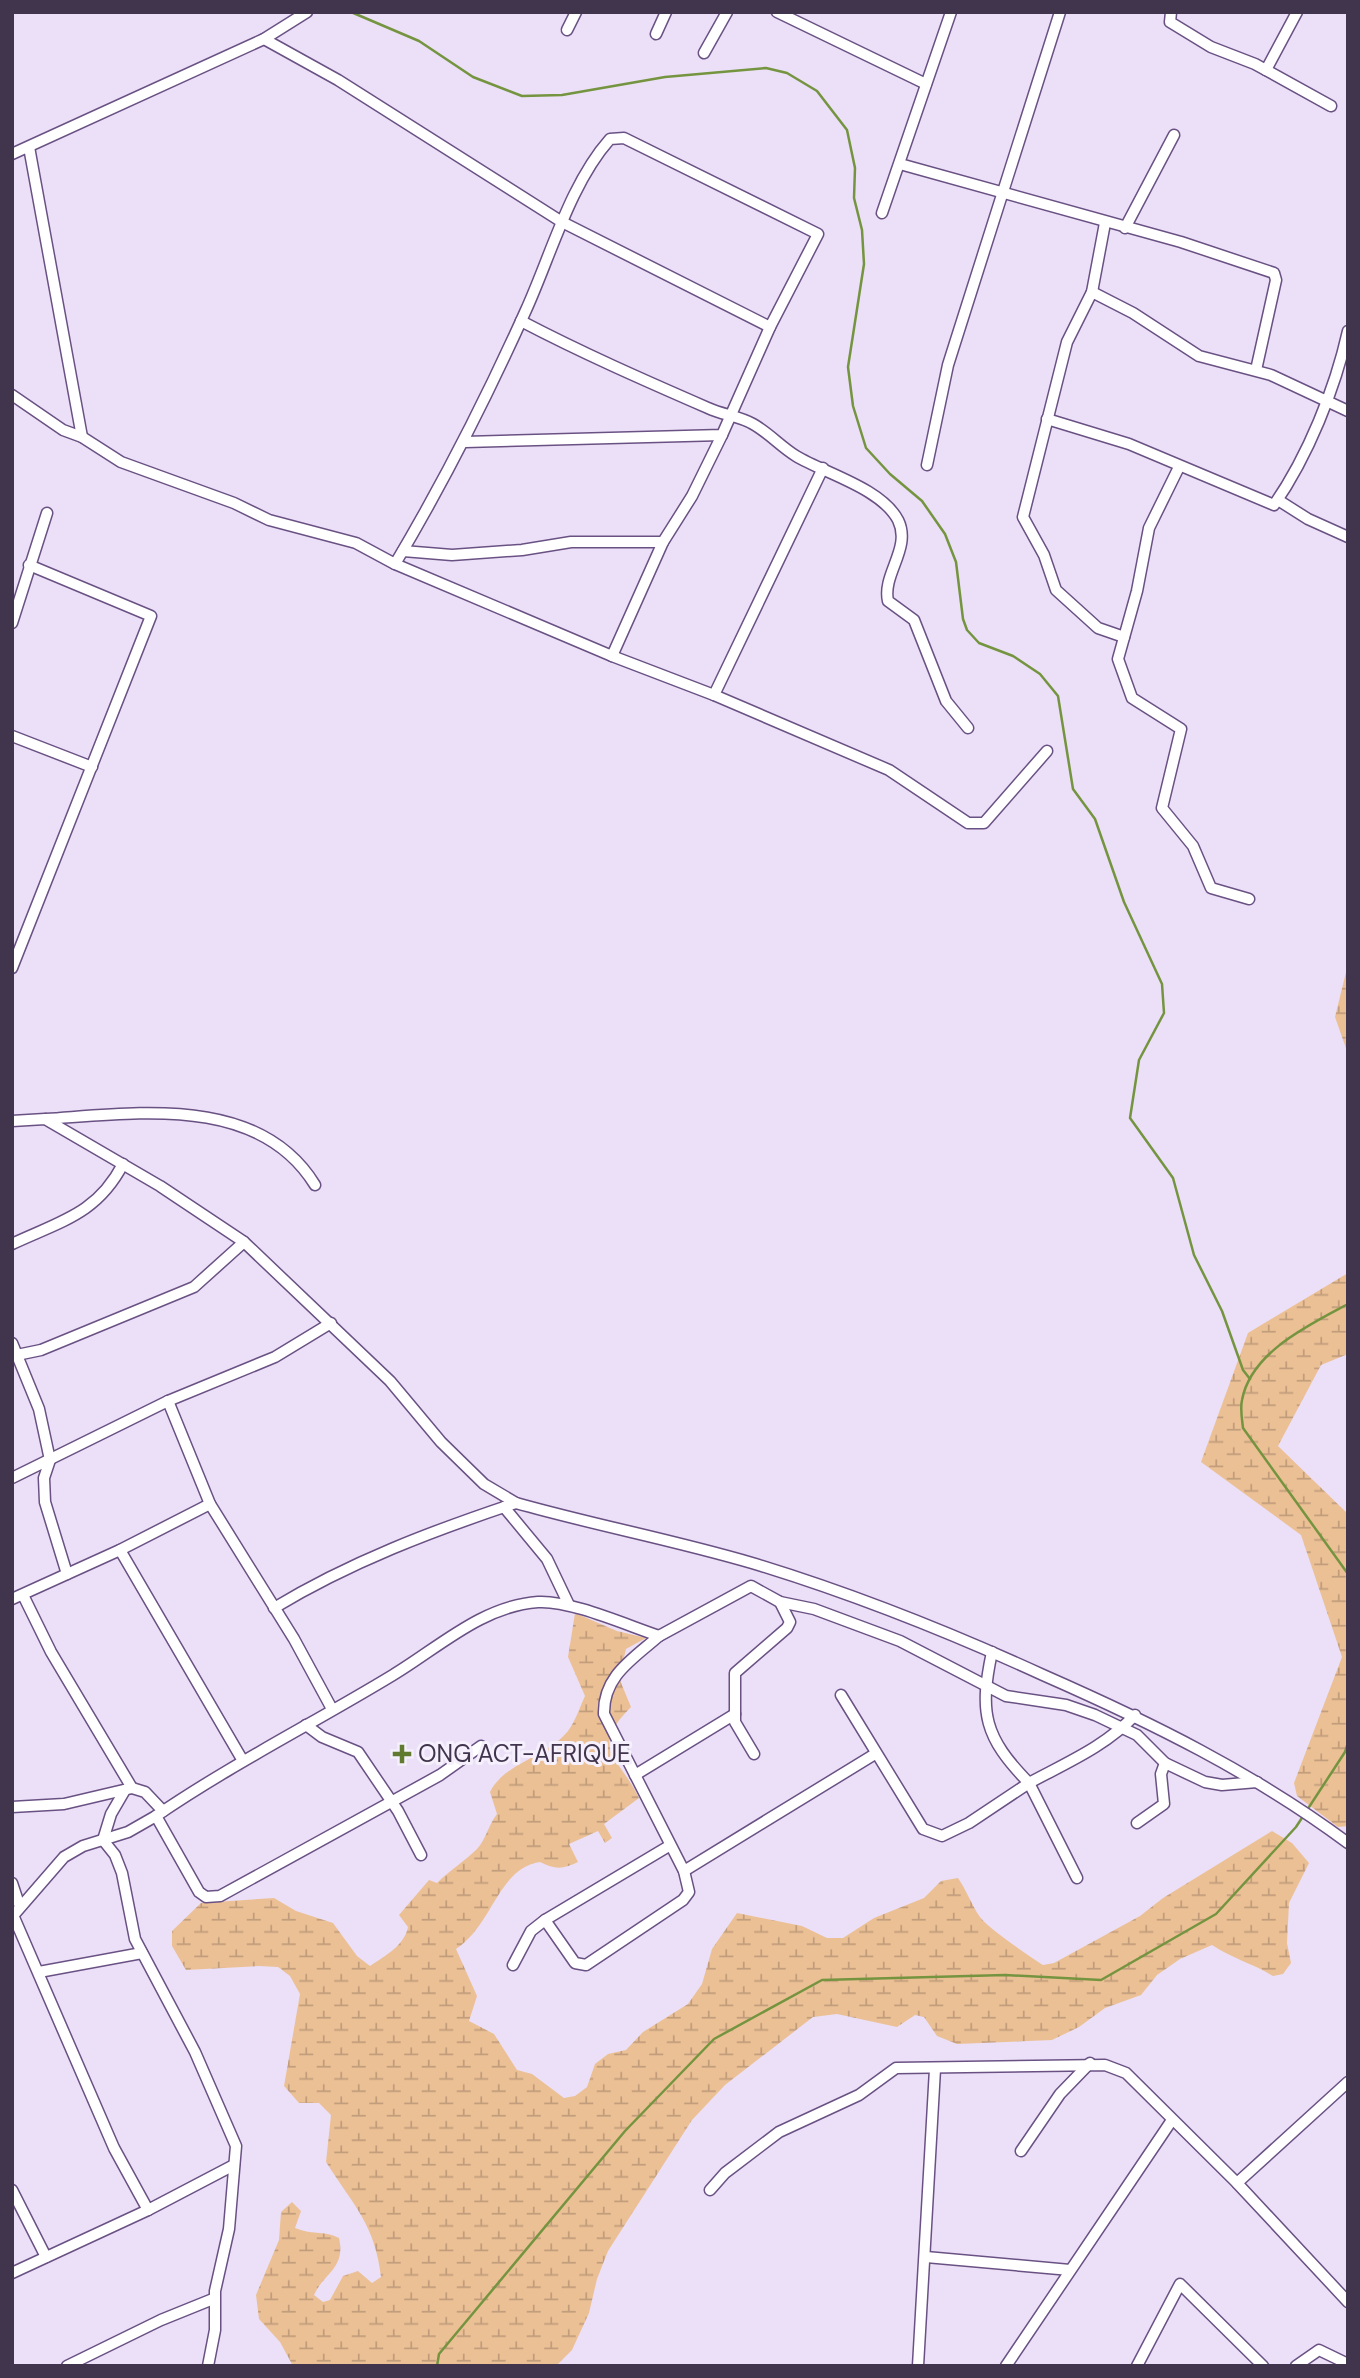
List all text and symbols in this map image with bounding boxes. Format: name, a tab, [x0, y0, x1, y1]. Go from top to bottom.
place label: ONG ACT-AFRIQUE	[418, 1738, 631, 1769]
marker: ONG ACT-AFRIQUE	[392, 1744, 412, 1764]

